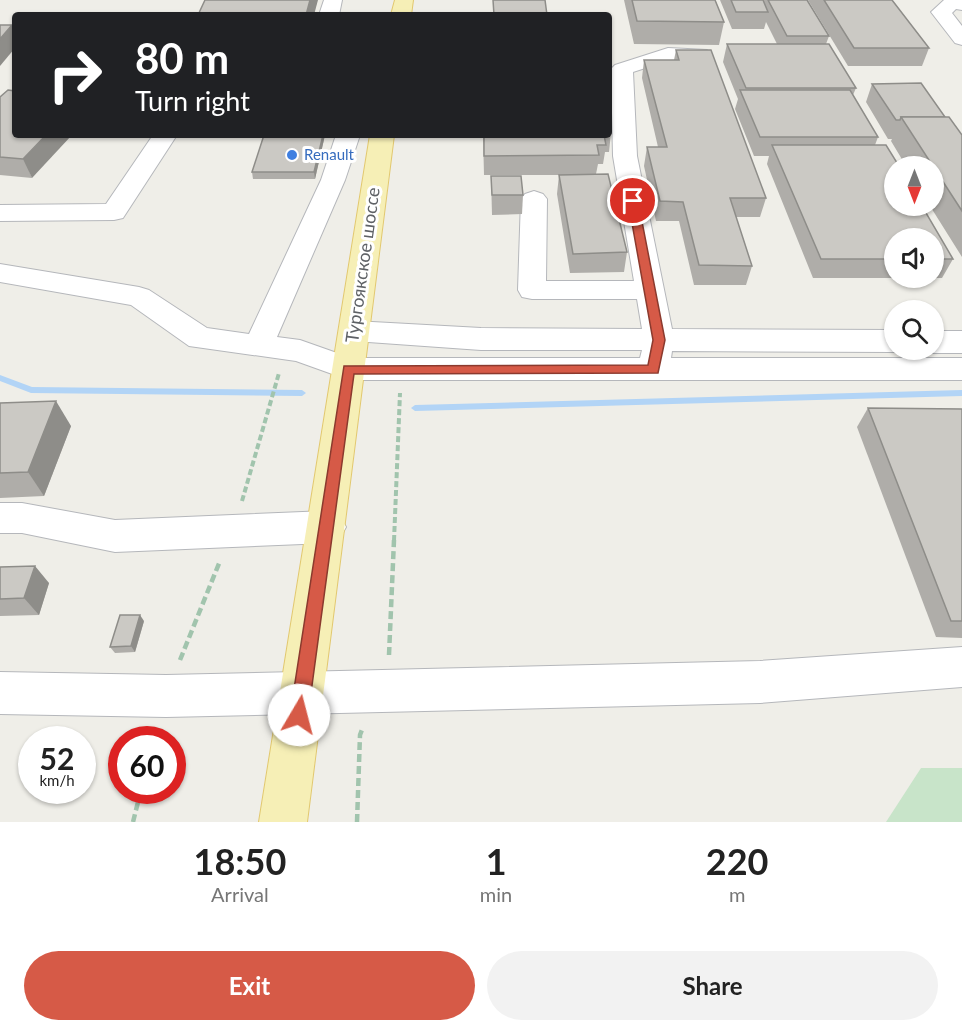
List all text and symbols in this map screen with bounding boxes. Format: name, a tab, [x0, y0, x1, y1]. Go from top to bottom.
text: 80 m	[135, 33, 229, 83]
icon: right	[36, 36, 114, 114]
text: Turn right	[135, 84, 250, 117]
place label: Renault	[304, 145, 355, 163]
marker: Renault	[285, 148, 299, 162]
north arrow	[884, 156, 944, 216]
map controls	[884, 156, 944, 360]
pin	[607, 175, 658, 226]
icon: arrive	[616, 184, 649, 217]
street label: Тургоякское шоссе	[340, 186, 384, 344]
button: sound	[884, 228, 944, 288]
button: search	[884, 300, 944, 360]
position arrow	[267, 683, 331, 747]
speed limit sign: 60	[108, 726, 186, 804]
text: 52	[40, 740, 74, 776]
text: km/h	[39, 771, 75, 789]
text: 18:50	[194, 839, 286, 883]
text: 1	[486, 839, 507, 883]
text: 220	[706, 839, 768, 883]
text: Arrival	[211, 882, 269, 906]
text: min	[480, 882, 512, 906]
text: m	[729, 882, 745, 906]
button: Exit	[24, 951, 475, 1020]
button: Share	[487, 951, 938, 1020]

